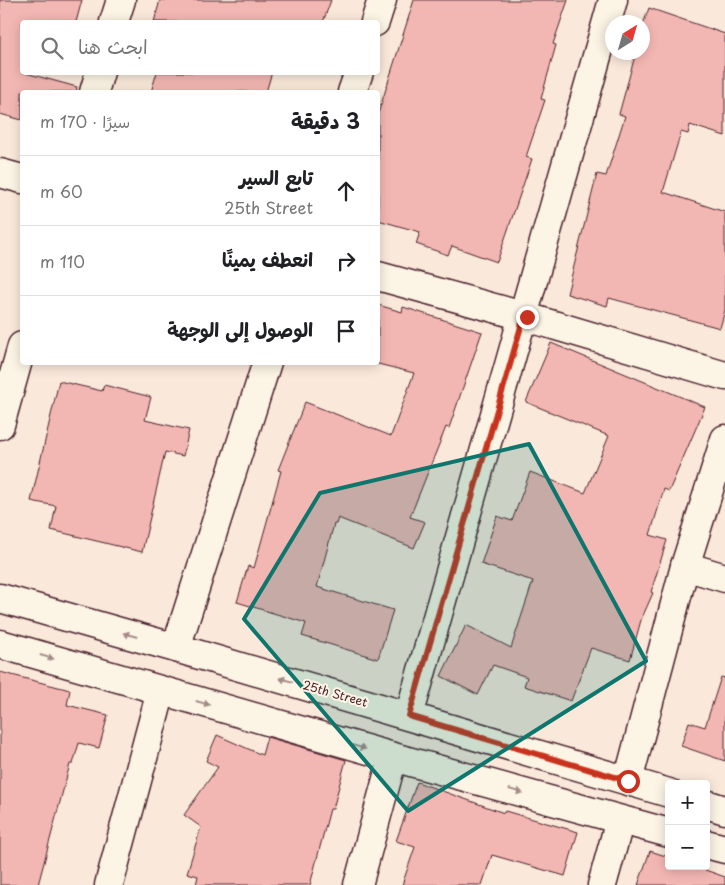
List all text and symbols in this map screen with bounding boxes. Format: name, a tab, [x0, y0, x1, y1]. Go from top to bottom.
north arrow	[605, 15, 650, 60]
search box	[20, 20, 380, 75]
text: ابحث هنا	[78, 32, 148, 60]
icon: search	[38, 34, 66, 62]
text: 3 دقيقة	[291, 104, 360, 136]
text: سيرًا · 170 m	[40, 109, 130, 133]
text: تابع السير	[239, 163, 313, 191]
icon: ahead	[332, 177, 360, 205]
text: 60 m	[40, 179, 83, 203]
text: 25th Street	[224, 195, 313, 219]
text: انعطف يمينًا	[222, 245, 313, 273]
icon: right	[332, 247, 360, 275]
text: 110 m	[40, 249, 85, 273]
route end	[516, 306, 539, 329]
text: الوصول إلى الوجهة	[167, 315, 313, 343]
icon: arrive	[332, 317, 360, 345]
one-way arrow	[123, 631, 138, 639]
one-way arrow	[39, 654, 54, 662]
street label: 25th Street	[301, 675, 370, 711]
one-way arrow	[279, 676, 294, 684]
one-way arrow	[195, 699, 210, 707]
one-way arrow	[352, 744, 367, 752]
route start	[617, 770, 640, 793]
map controls	[665, 780, 710, 870]
button: +	[665, 780, 710, 825]
one-way arrow	[508, 788, 523, 796]
button: −	[665, 825, 710, 870]

